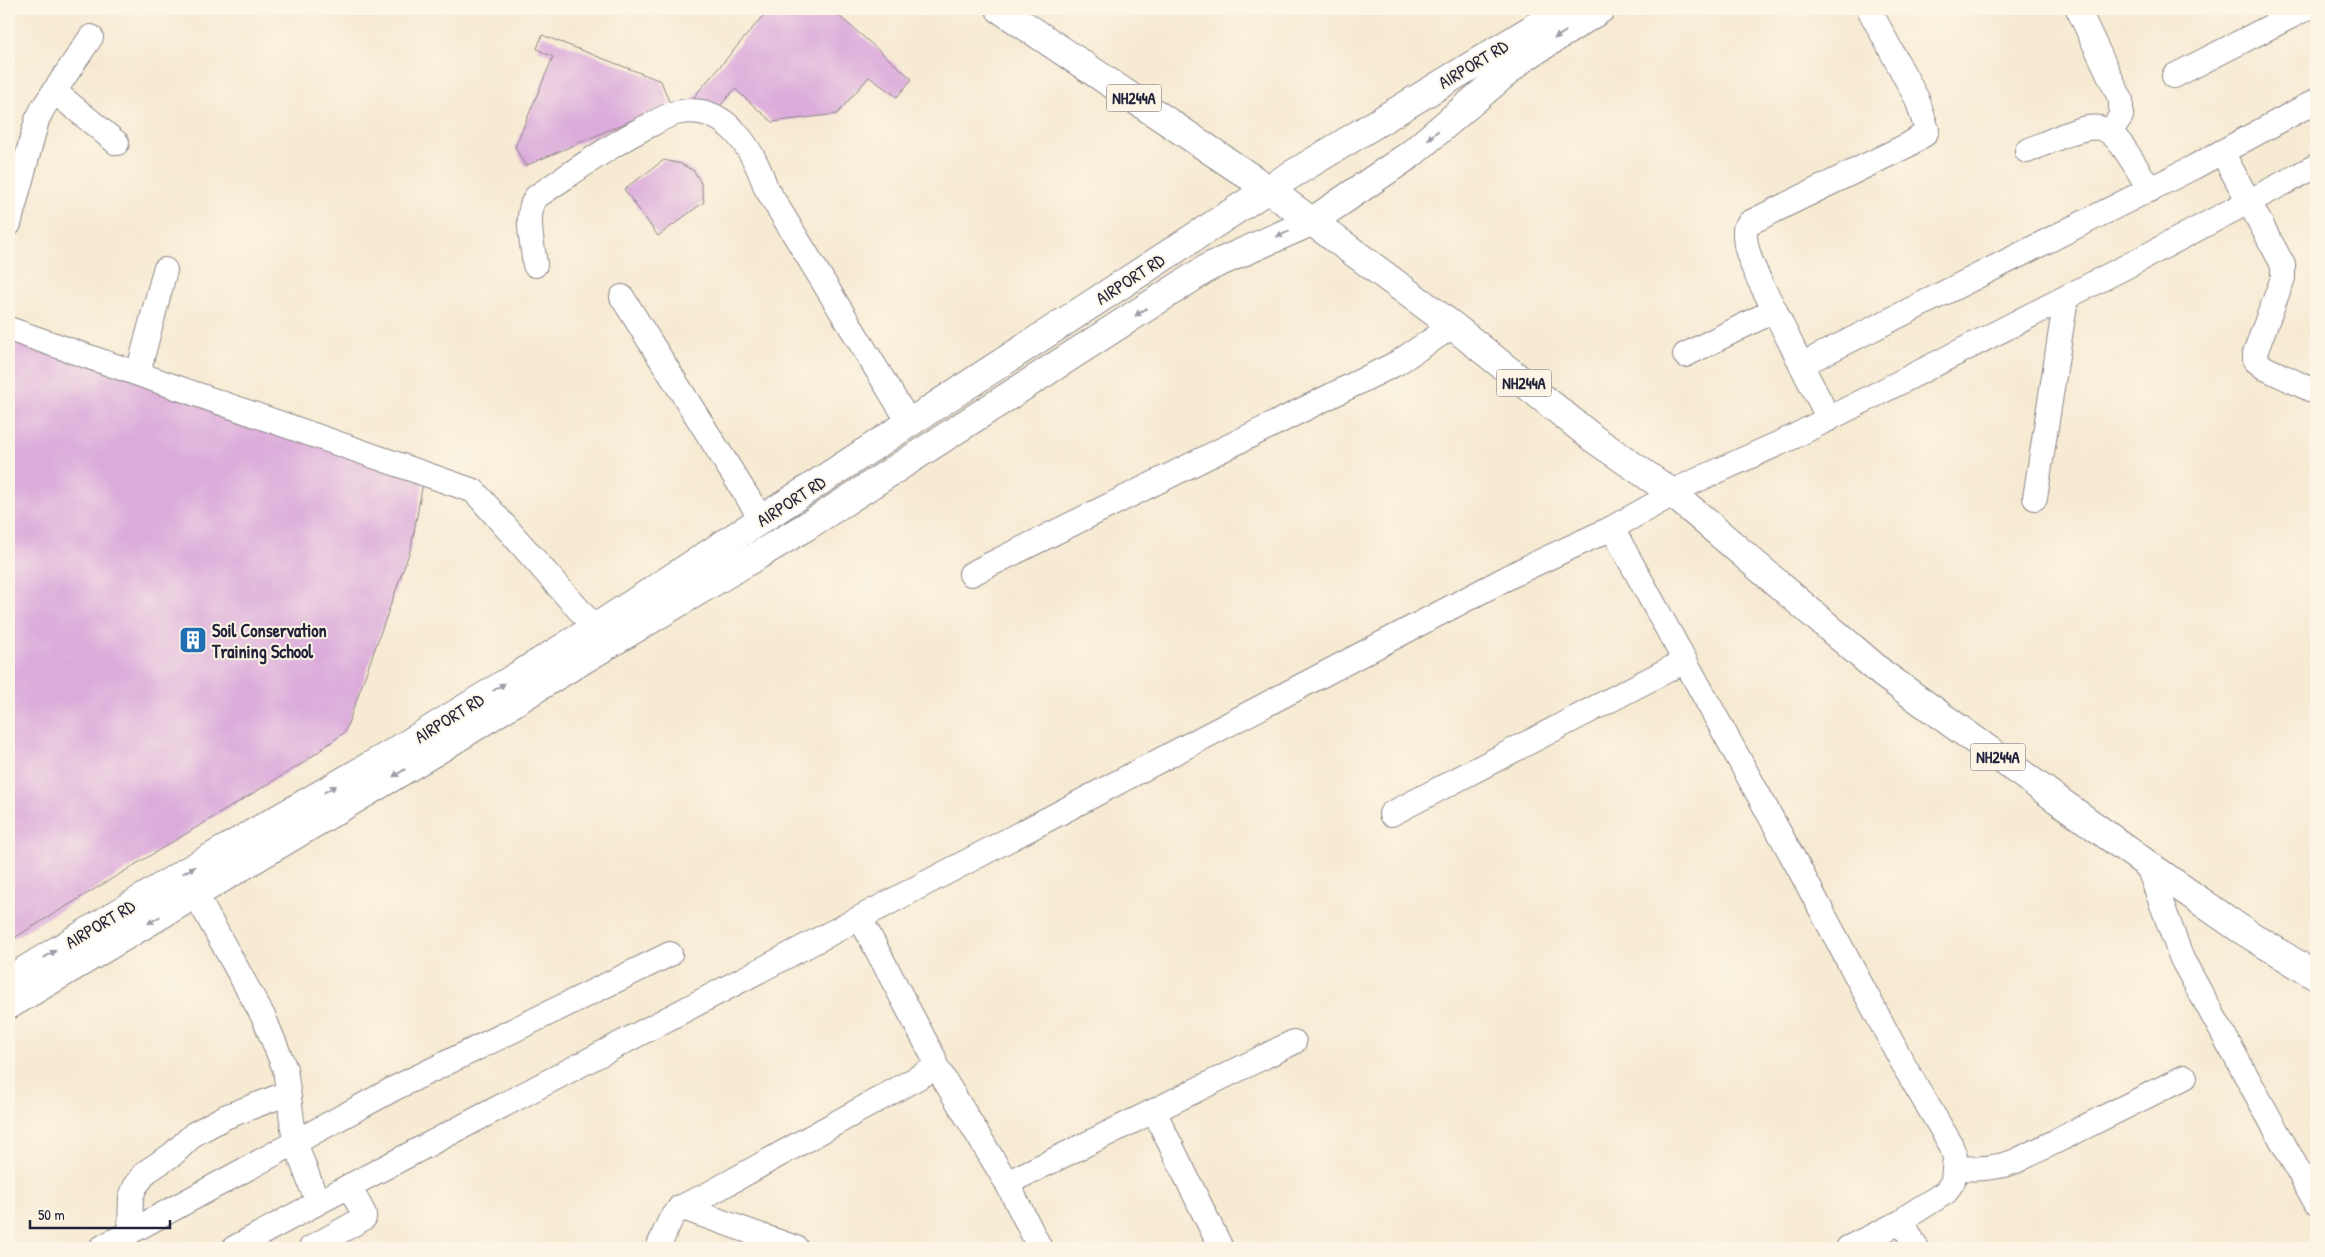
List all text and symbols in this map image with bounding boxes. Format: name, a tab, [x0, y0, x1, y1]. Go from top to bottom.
one-way arrow	[1553, 30, 1567, 40]
street label: AIRPORT RD	[1433, 33, 1513, 95]
road number: NH244A	[1106, 85, 1162, 112]
one-way arrow	[1427, 129, 1439, 141]
one-way arrow	[1276, 231, 1290, 239]
street label: AIRPORT RD	[1091, 247, 1170, 311]
one-way arrow	[1134, 307, 1148, 317]
road number: NH244A	[1496, 369, 1552, 396]
street label: AIRPORT RD	[752, 469, 831, 533]
place label: Soil Conservation Training School	[211, 618, 327, 665]
building icon: Soil Conservation Training School	[178, 625, 208, 655]
one-way arrow	[493, 683, 506, 692]
street label: AIRPORT RD	[410, 687, 489, 749]
road number: NH244A	[1970, 744, 2026, 770]
one-way arrow	[393, 769, 406, 778]
one-way arrow	[323, 785, 338, 793]
one-way arrow	[183, 865, 196, 874]
street label: AIRPORT RD	[60, 893, 140, 955]
one-way arrow	[146, 916, 161, 924]
one-way arrow	[44, 950, 57, 959]
scale bar	[30, 1197, 170, 1229]
text: 50 m	[38, 1204, 65, 1225]

